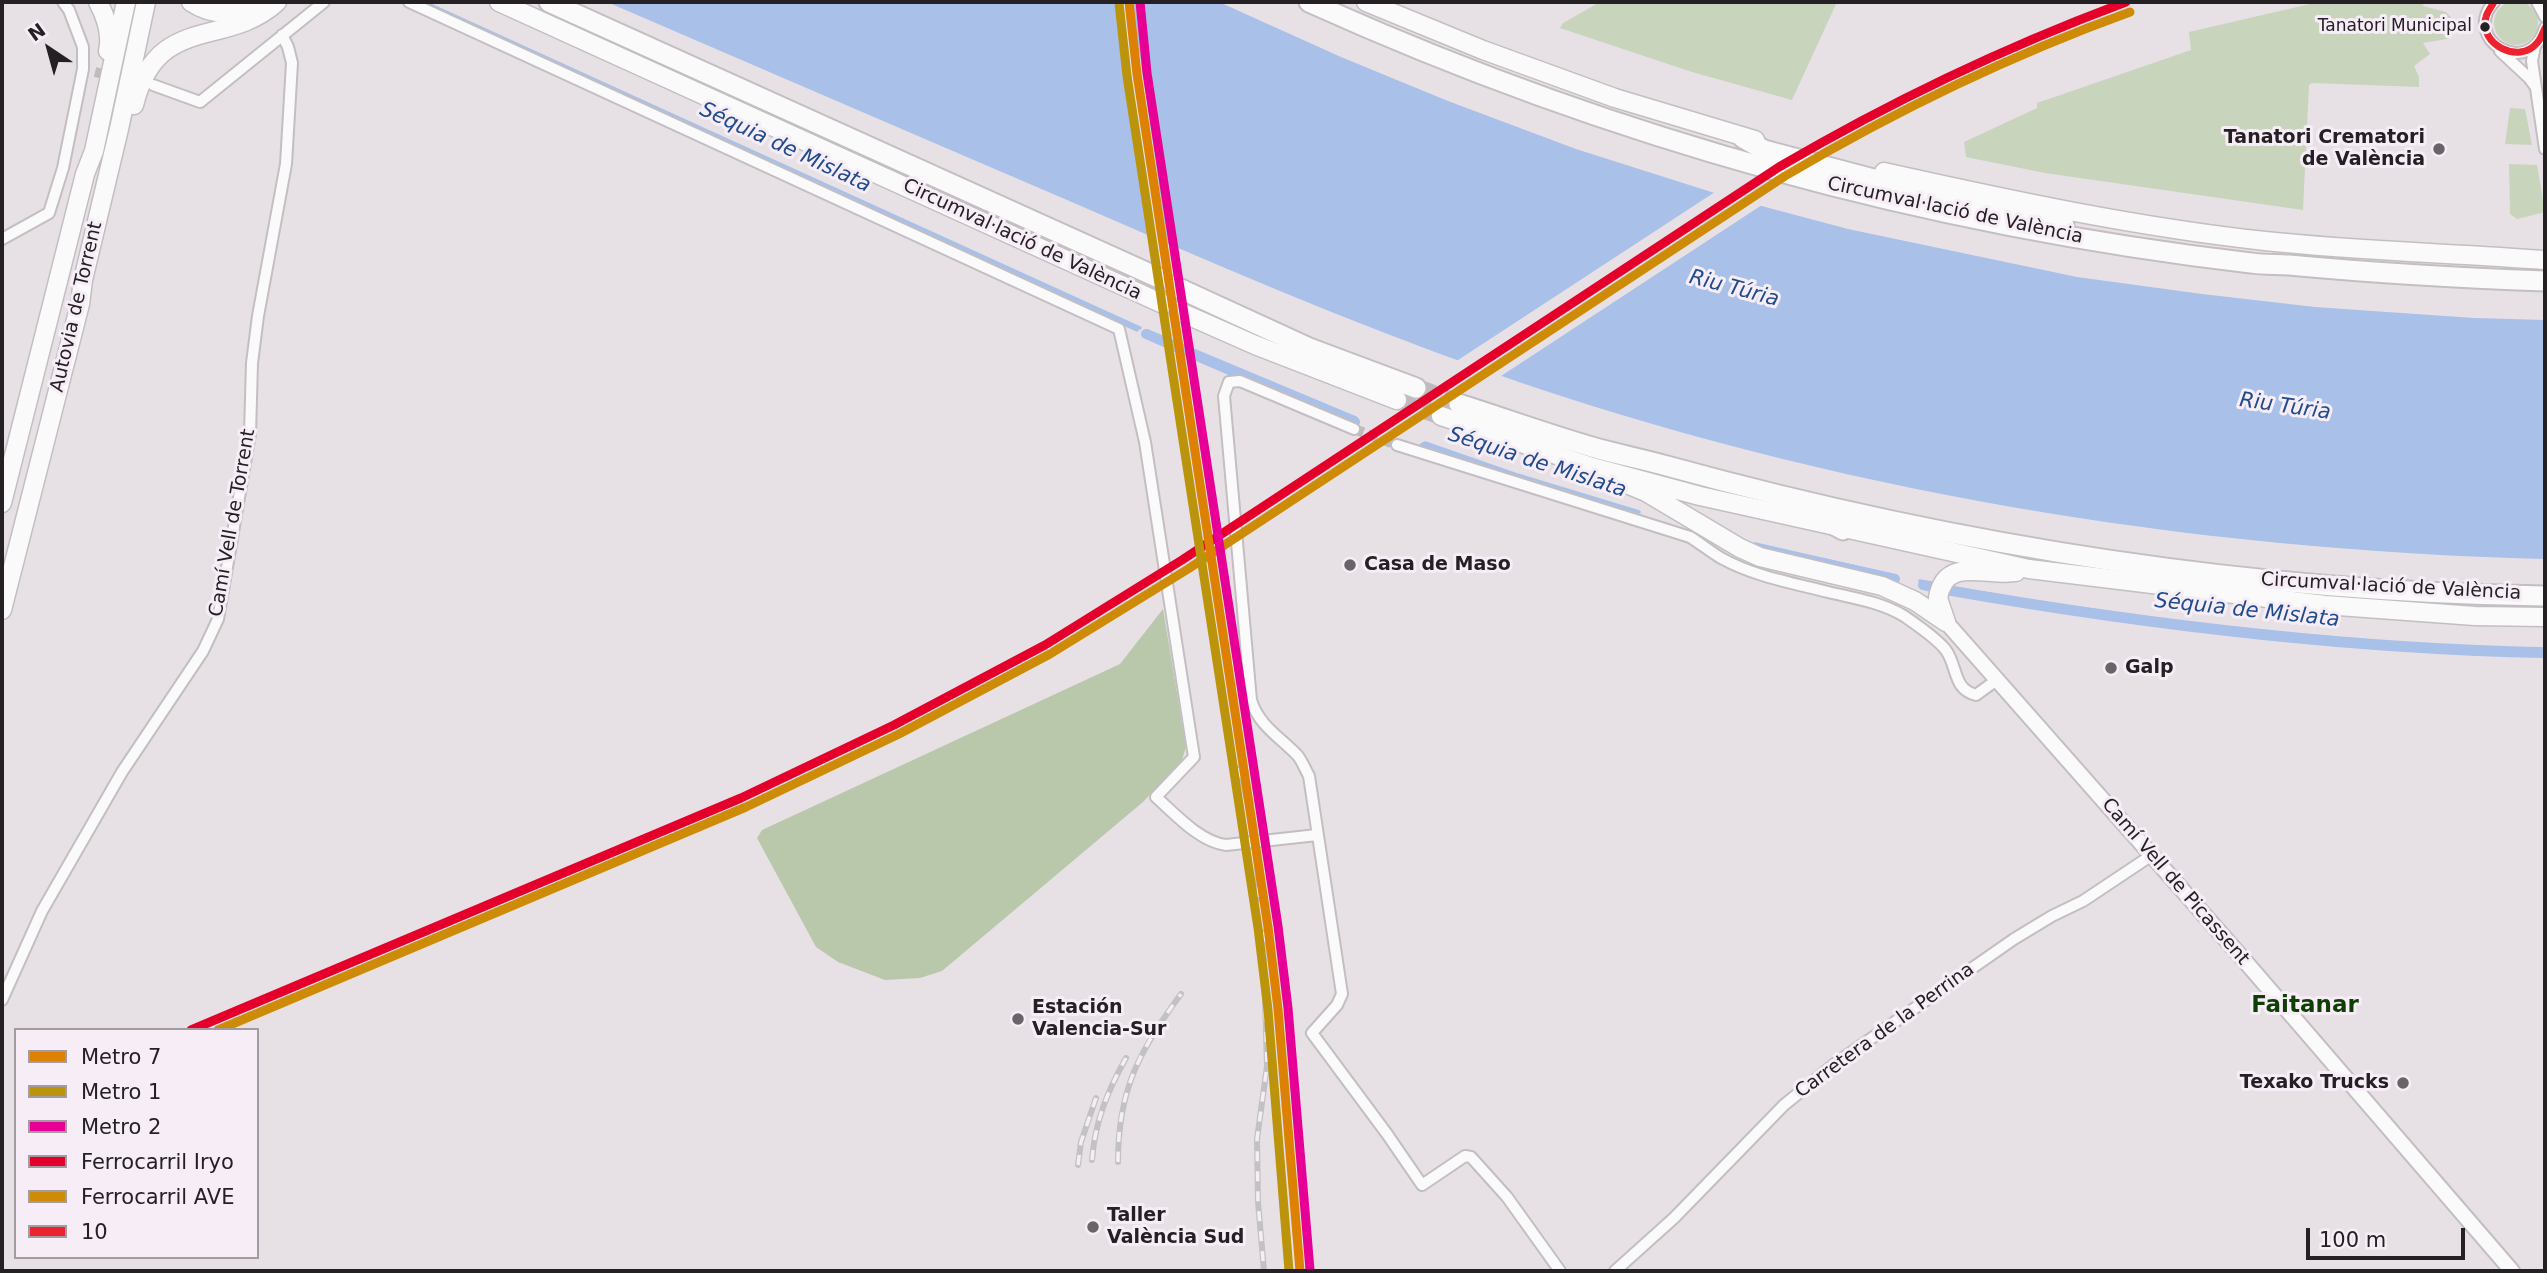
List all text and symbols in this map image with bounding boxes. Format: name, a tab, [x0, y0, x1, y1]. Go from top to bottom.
north arrow	[14, 14, 84, 84]
place label: Tanatori Municipal	[2318, 17, 2472, 37]
text: N	[24, 18, 50, 46]
marker: Tanatori Municipal	[2478, 20, 2492, 34]
water label: Séquia de Mislata	[695, 97, 875, 199]
place label: Tanatori Crematori de València	[2224, 127, 2425, 171]
marker: Tanatori Crematori de València	[2431, 141, 2447, 157]
street label: Circumval·lació de València	[1825, 173, 2085, 249]
street label: Circumval·lació de València	[899, 175, 1145, 305]
street label: Autovia de Torrent	[46, 220, 108, 394]
water label: Riu Túria	[1686, 265, 1782, 313]
water label: Riu Túria	[2238, 388, 2332, 426]
water label: Séquia de Mislata	[1445, 422, 1629, 504]
street label: Camí Vell de Torrent	[205, 427, 261, 619]
place label: Casa de Maso	[1364, 554, 1511, 576]
marker: Casa de Maso	[1342, 557, 1358, 573]
street label: Circumval·lació de València	[2260, 569, 2522, 605]
water label: Séquia de Mislata	[2153, 589, 2341, 633]
place label: Galp	[2125, 657, 2174, 679]
marker: Galp	[2103, 660, 2119, 676]
street label: Camí Vell de Picassent	[2096, 794, 2254, 970]
street label: Carretera de la Perrina	[1791, 958, 1979, 1104]
district label: Faitanar	[2251, 992, 2359, 1020]
place label: Estación Valencia-Sur	[1032, 997, 1166, 1041]
marker: Estación Valencia-Sur	[1010, 1011, 1026, 1027]
legend	[14, 1028, 259, 1259]
text: Metro 7	[81, 1045, 161, 1069]
place label: Texako Trucks	[2240, 1072, 2389, 1094]
marker: Texako Trucks	[2395, 1075, 2411, 1091]
text: Metro 1	[81, 1080, 161, 1104]
text: Metro 2	[81, 1115, 161, 1139]
text: Ferrocarril Iryo	[81, 1150, 234, 1174]
text: Ferrocarril AVE	[81, 1185, 234, 1209]
place label: Taller València Sud	[1107, 1205, 1244, 1249]
scale bar	[2309, 1214, 2468, 1258]
marker: Taller València Sud	[1085, 1219, 1101, 1235]
text: 10	[81, 1220, 108, 1244]
text: 100 m	[2319, 1228, 2386, 1252]

